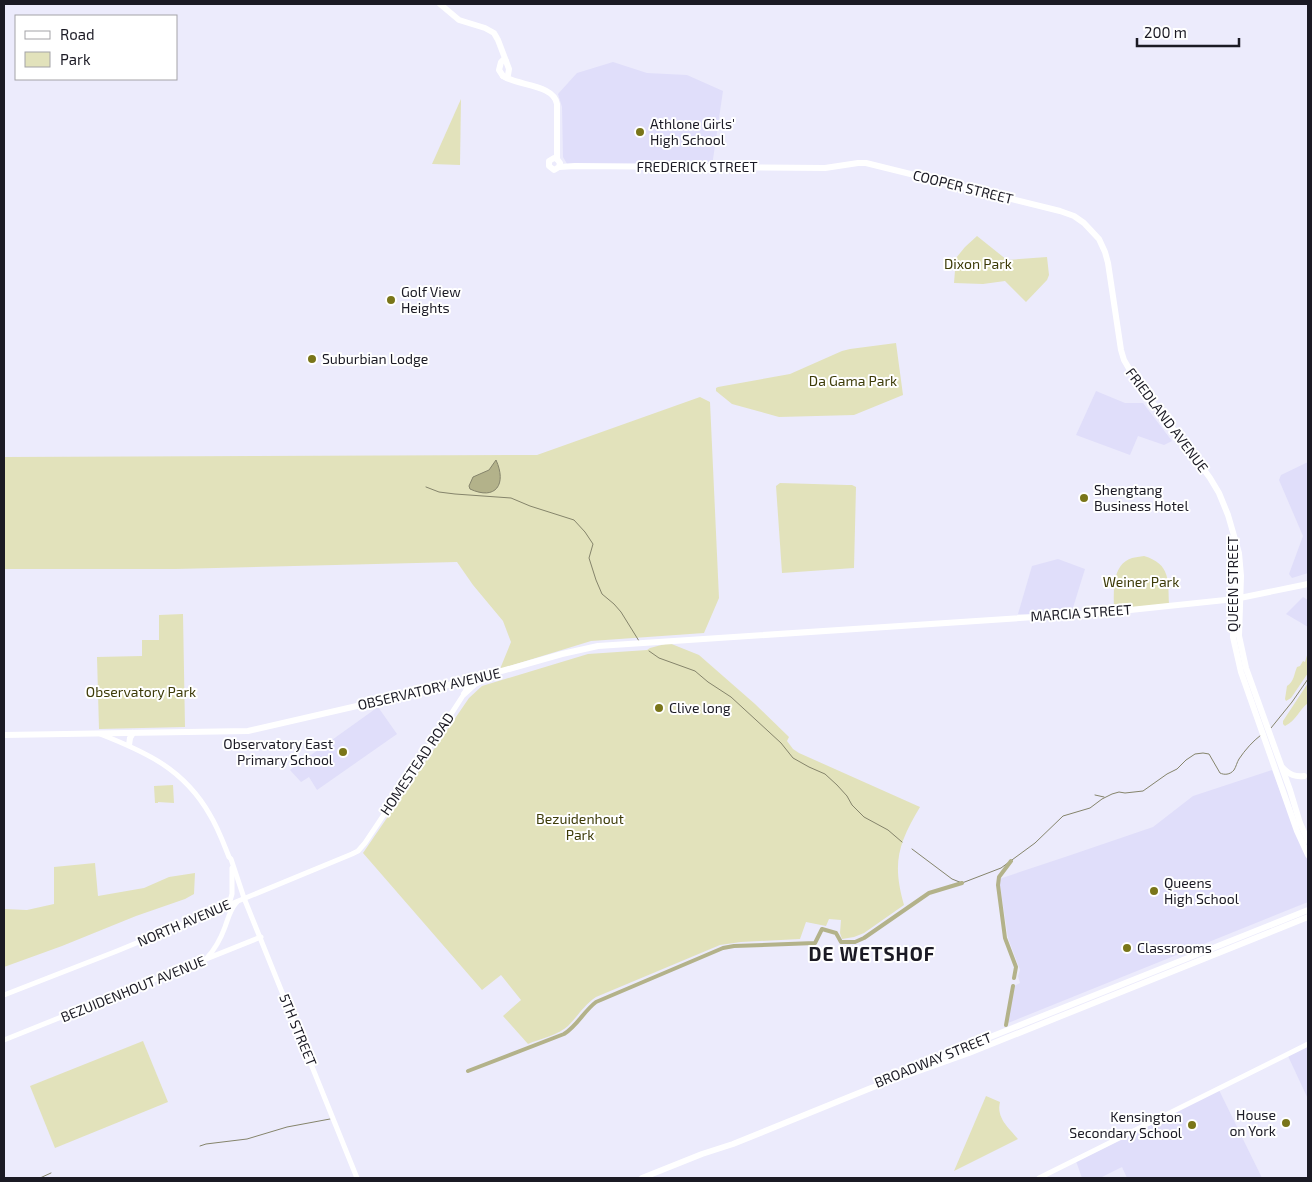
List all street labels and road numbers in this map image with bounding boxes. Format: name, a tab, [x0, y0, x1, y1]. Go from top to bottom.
street label: FREDERICK STREET	[636, 158, 758, 175]
street label: COOPER STREET	[911, 166, 1015, 207]
street label: FRIEDLAND AVENUE	[1123, 364, 1212, 475]
street label: QUEEN STREET	[1224, 536, 1241, 632]
street label: MARCIA STREET	[1030, 600, 1132, 625]
street label: OBSERVATORY AVENUE	[356, 664, 502, 713]
street label: HOMESTEAD ROAD	[376, 709, 457, 818]
street label: NORTH AVENUE	[135, 895, 233, 950]
street label: BEZUIDENHOUT AVENUE	[58, 952, 208, 1025]
street label: 5TH STREET	[276, 991, 321, 1068]
street label: BROADWAY STREET	[872, 1028, 994, 1091]

